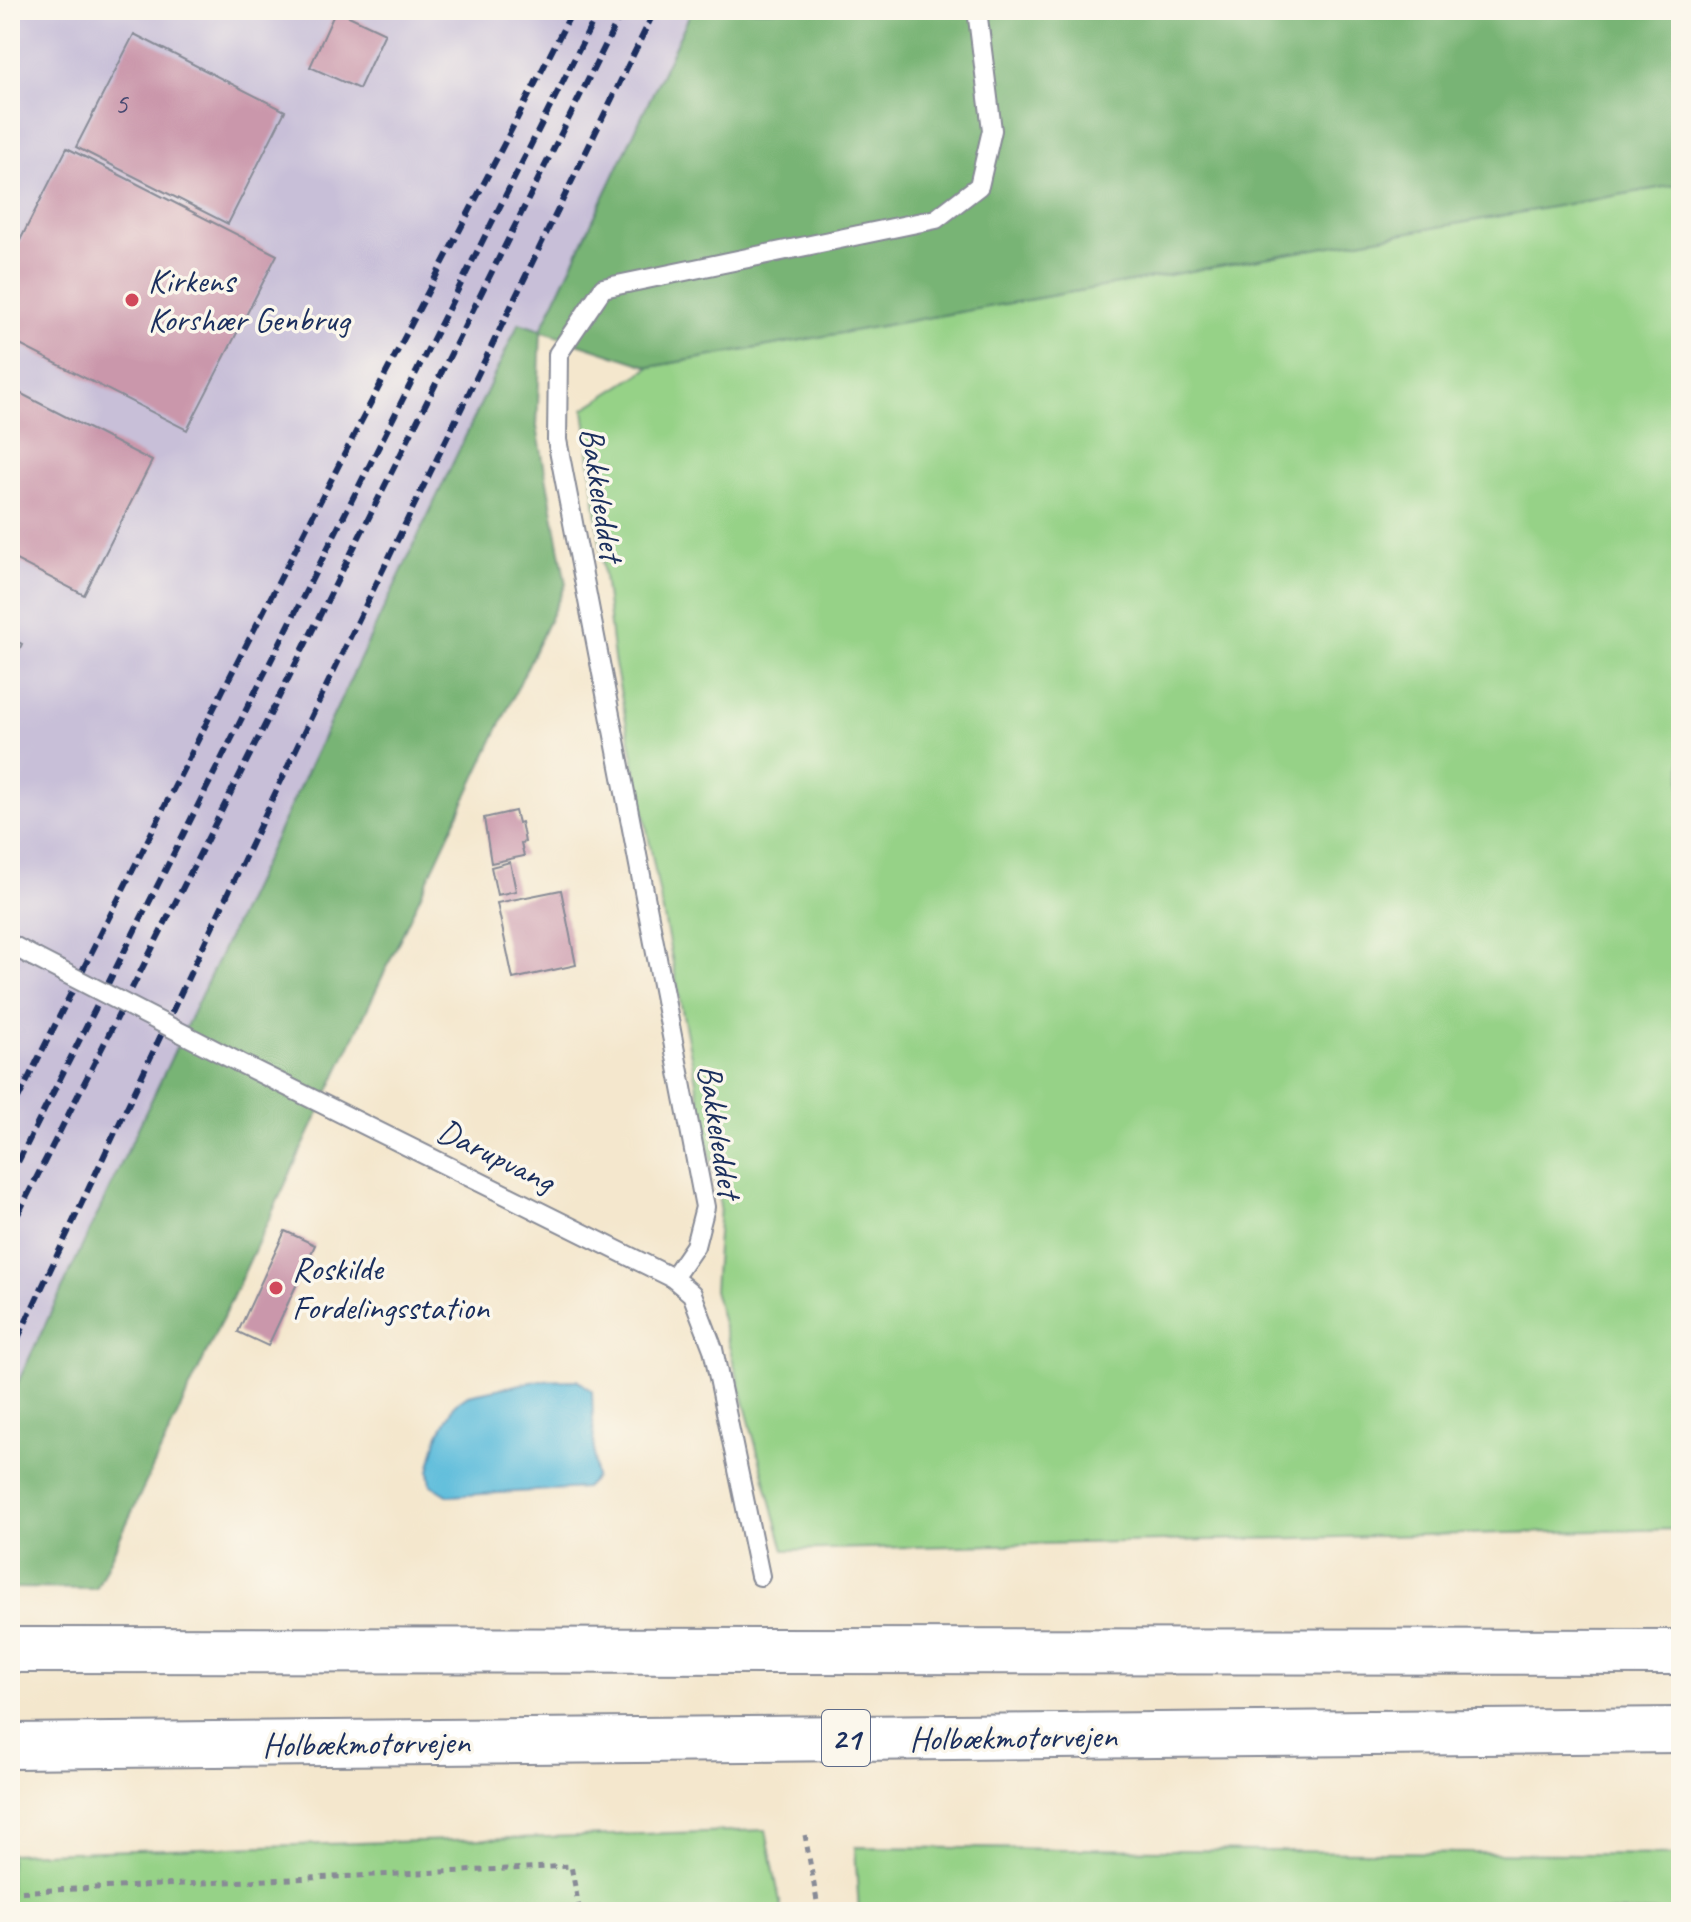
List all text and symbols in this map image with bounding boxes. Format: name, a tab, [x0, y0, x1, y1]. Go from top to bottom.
house number: 5	[114, 84, 129, 122]
place label: Kirkens Korshær Genbrug	[148, 259, 352, 341]
marker: Kirkens Korshær Genbrug	[123, 291, 141, 309]
street label: Bakkeleddet	[570, 424, 634, 568]
street label: Bakkeleddet	[688, 1061, 752, 1205]
street label: Darupvang	[431, 1108, 564, 1203]
place label: Roskilde Fordelingsstation	[292, 1247, 491, 1329]
marker: Roskilde Fordelingsstation	[267, 1279, 285, 1297]
road number: 21	[822, 1710, 870, 1766]
street label: Holbækmotorvejen	[909, 1714, 1119, 1760]
street label: Holbækmotorvejen	[262, 1720, 472, 1766]

